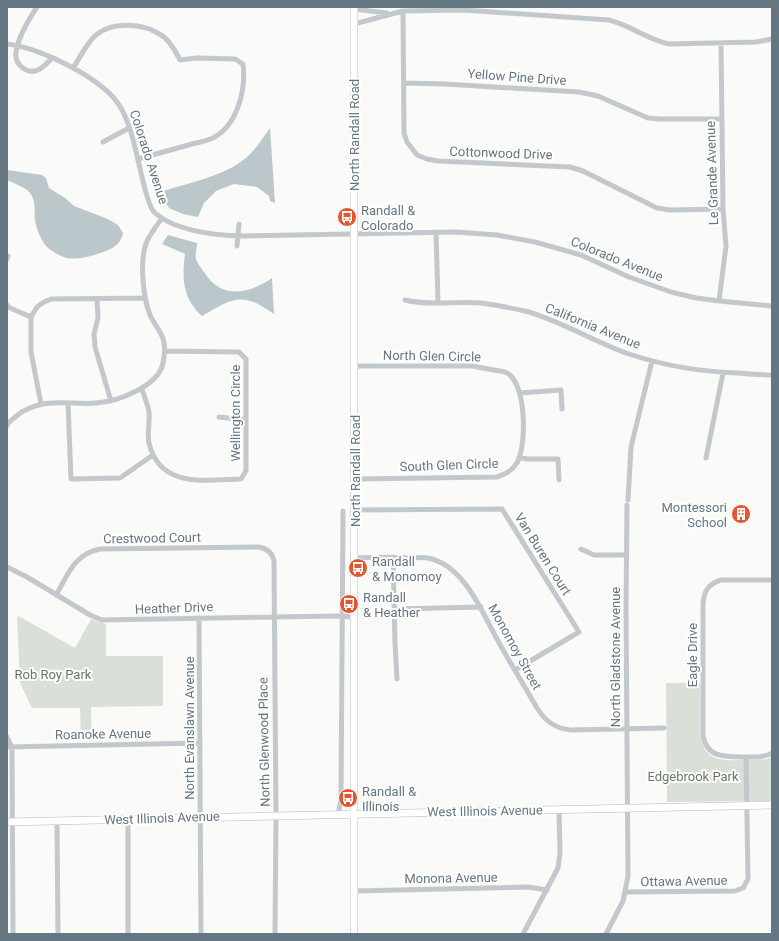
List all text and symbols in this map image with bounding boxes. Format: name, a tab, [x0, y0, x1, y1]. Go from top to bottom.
street label: Yellow Pine Drive	[467, 66, 567, 88]
street label: North Randall Road	[347, 79, 362, 191]
street label: Colorado Avenue	[127, 108, 171, 206]
street label: Le Grande Avenue	[703, 120, 721, 225]
street label: Cottonwood Drive	[449, 144, 553, 162]
place label: Randall & Colorado	[361, 203, 416, 233]
bus stop icon: Randall & Colorado	[336, 206, 358, 228]
street label: Colorado Avenue	[569, 234, 665, 284]
street label: California Avenue	[543, 300, 643, 352]
street label: North Glen Circle	[383, 348, 481, 364]
street label: Wellington Circle	[228, 364, 243, 461]
street label: North Randall Road	[348, 415, 363, 527]
street label: South Glen Circle	[399, 456, 499, 474]
place label: Montessori School	[662, 500, 727, 530]
building icon: Montessori School	[730, 503, 752, 525]
street label: Van Buren Court	[512, 510, 574, 598]
street label: Crestwood Court	[103, 530, 201, 546]
place label: Randall & Monomoy	[372, 554, 442, 584]
bus stop icon: Randall & Monomoy	[347, 557, 369, 579]
street label: North Gladstone Avenue	[608, 587, 623, 727]
place label: Randall & Heather	[363, 590, 421, 620]
bus stop icon: Randall & Heather	[338, 593, 360, 615]
street label: Heather Drive	[135, 599, 214, 617]
street label: Monomoy Street	[485, 601, 545, 693]
street label: Eagle Drive	[685, 623, 700, 687]
street label: North Evanslawn Avenue	[182, 656, 197, 800]
park label: Rob Roy Park	[15, 667, 92, 682]
street label: North Glenwood Place	[255, 677, 273, 807]
street label: Roanoke Avenue	[55, 726, 151, 742]
park label: Edgebrook Park	[647, 769, 739, 784]
place label: Randall & Illinois	[362, 784, 417, 814]
bus stop icon: Randall & Illinois	[337, 787, 359, 809]
street label: West Illinois Avenue	[427, 802, 543, 820]
street label: West Illinois Avenue	[104, 808, 220, 828]
street label: Monona Avenue	[404, 870, 498, 886]
street label: Ottawa Avenue	[640, 873, 728, 889]

